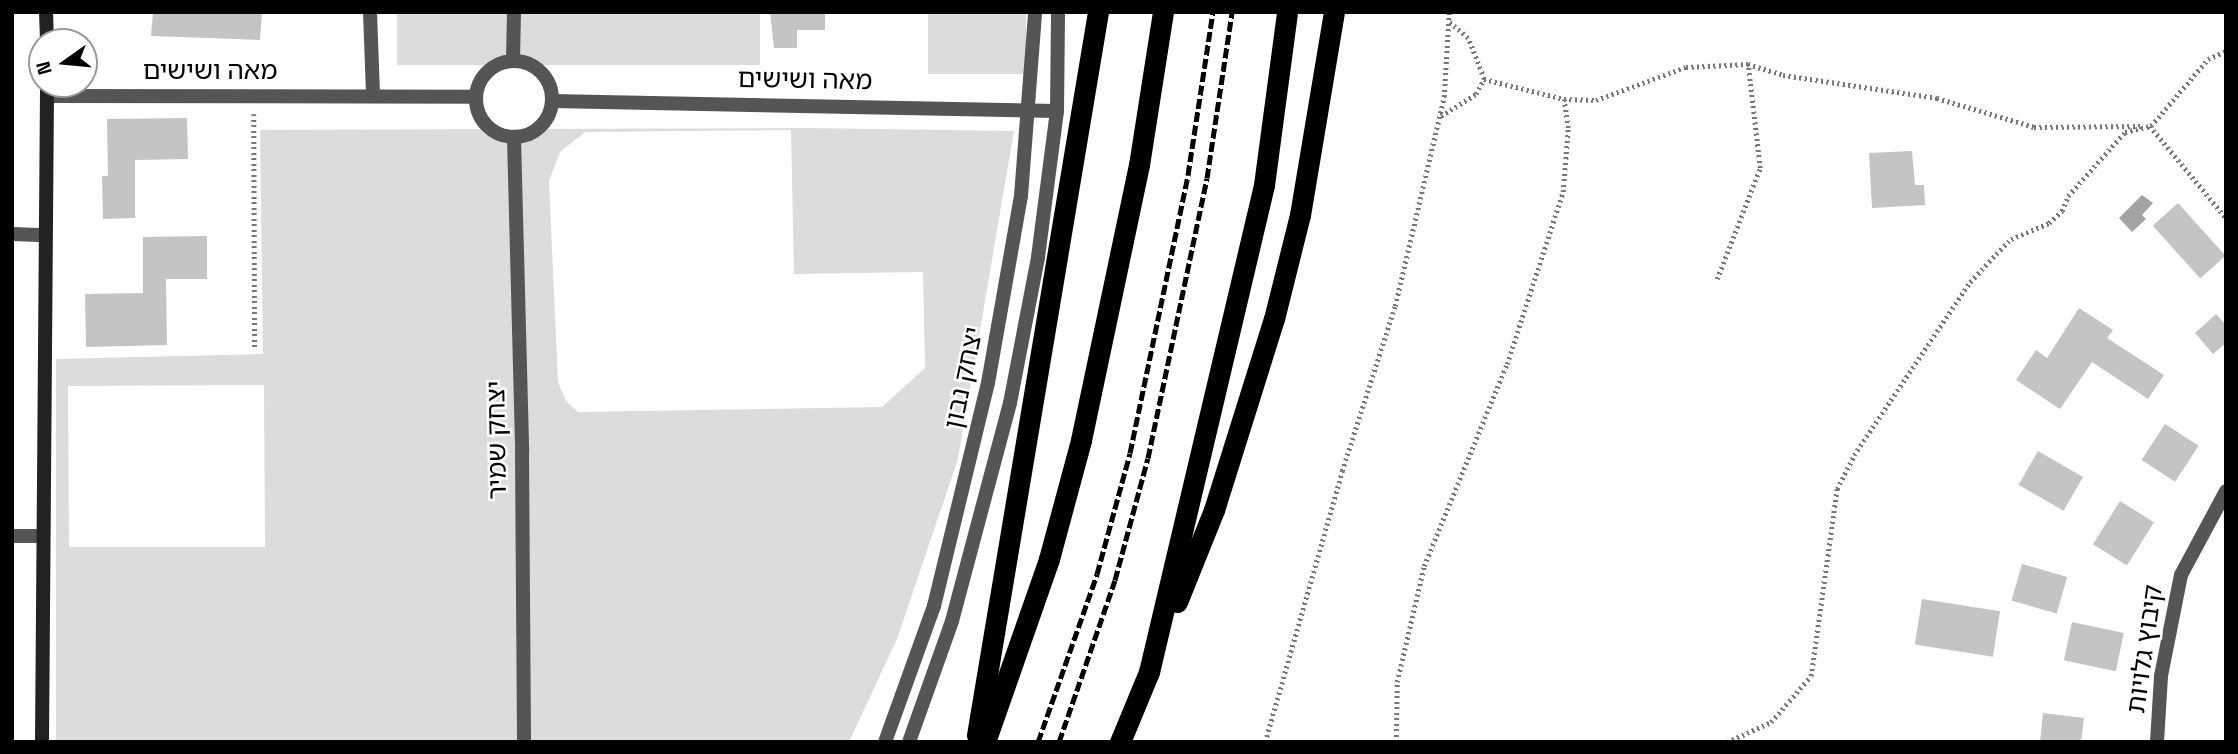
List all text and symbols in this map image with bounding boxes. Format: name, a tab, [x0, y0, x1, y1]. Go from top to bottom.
north arrow	[28, 28, 98, 98]
street label: מאה ושישים	[143, 55, 277, 87]
text: N	[30, 59, 58, 77]
street label: מאה ושישים	[737, 63, 873, 97]
street label: יצחק נבון	[938, 324, 990, 432]
street label: יצחק שמיר	[480, 380, 514, 500]
street label: קיבוץ גלויות	[2121, 583, 2169, 715]

